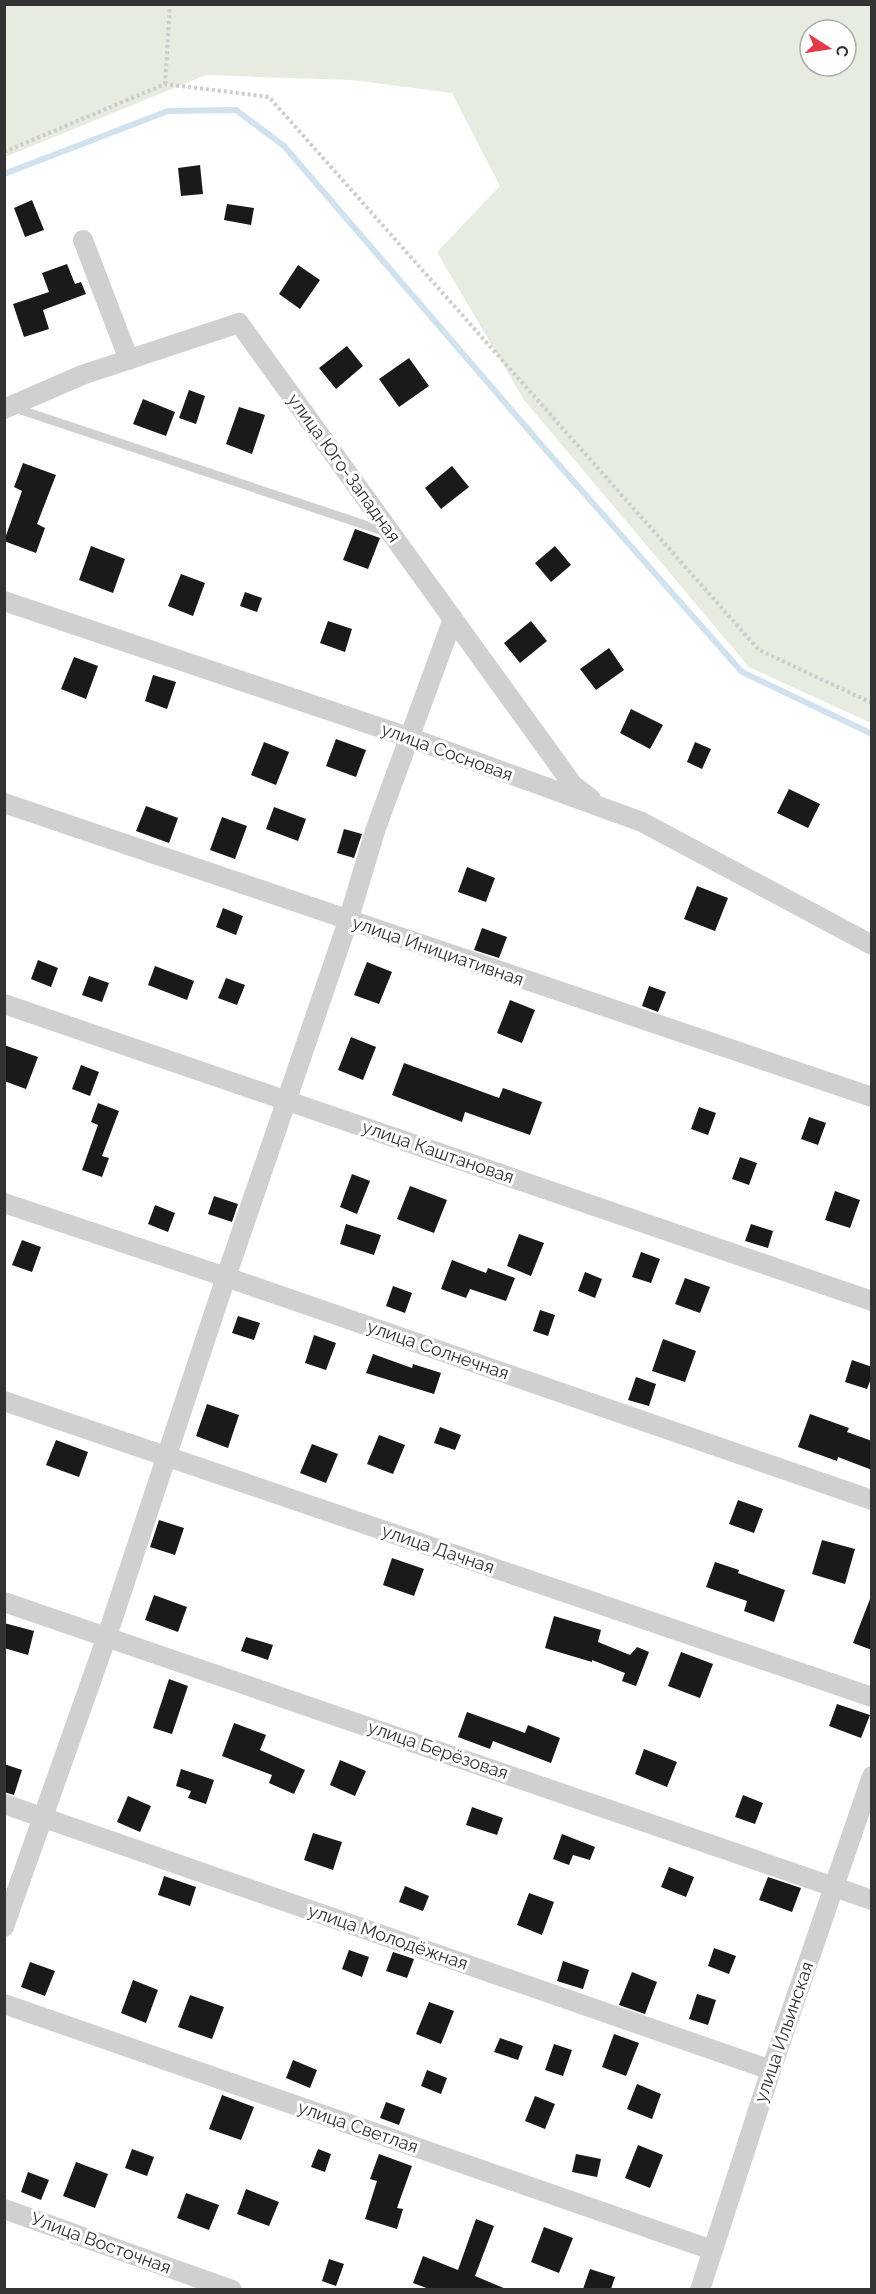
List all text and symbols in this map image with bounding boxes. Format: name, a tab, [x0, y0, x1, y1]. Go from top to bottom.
north arrow	[798, 18, 858, 78]
text: С	[832, 44, 853, 58]
street label: улица Юго-Западная	[283, 389, 405, 546]
street label: улица Сосновая	[379, 718, 516, 785]
street label: улица Инициативная	[350, 911, 527, 990]
street label: улица Каштановая	[359, 1116, 517, 1187]
street label: улица Солнечная	[364, 1315, 512, 1384]
street label: улица Дачная	[379, 1519, 497, 1578]
street label: улица Берёзовая	[365, 1716, 511, 1783]
street label: улица Молодёжная	[305, 1899, 471, 1974]
street label: улица Ильинская	[750, 1959, 818, 2105]
street label: улица Светлая	[295, 2096, 421, 2157]
street label: Улица Восточная	[28, 2207, 174, 2278]

